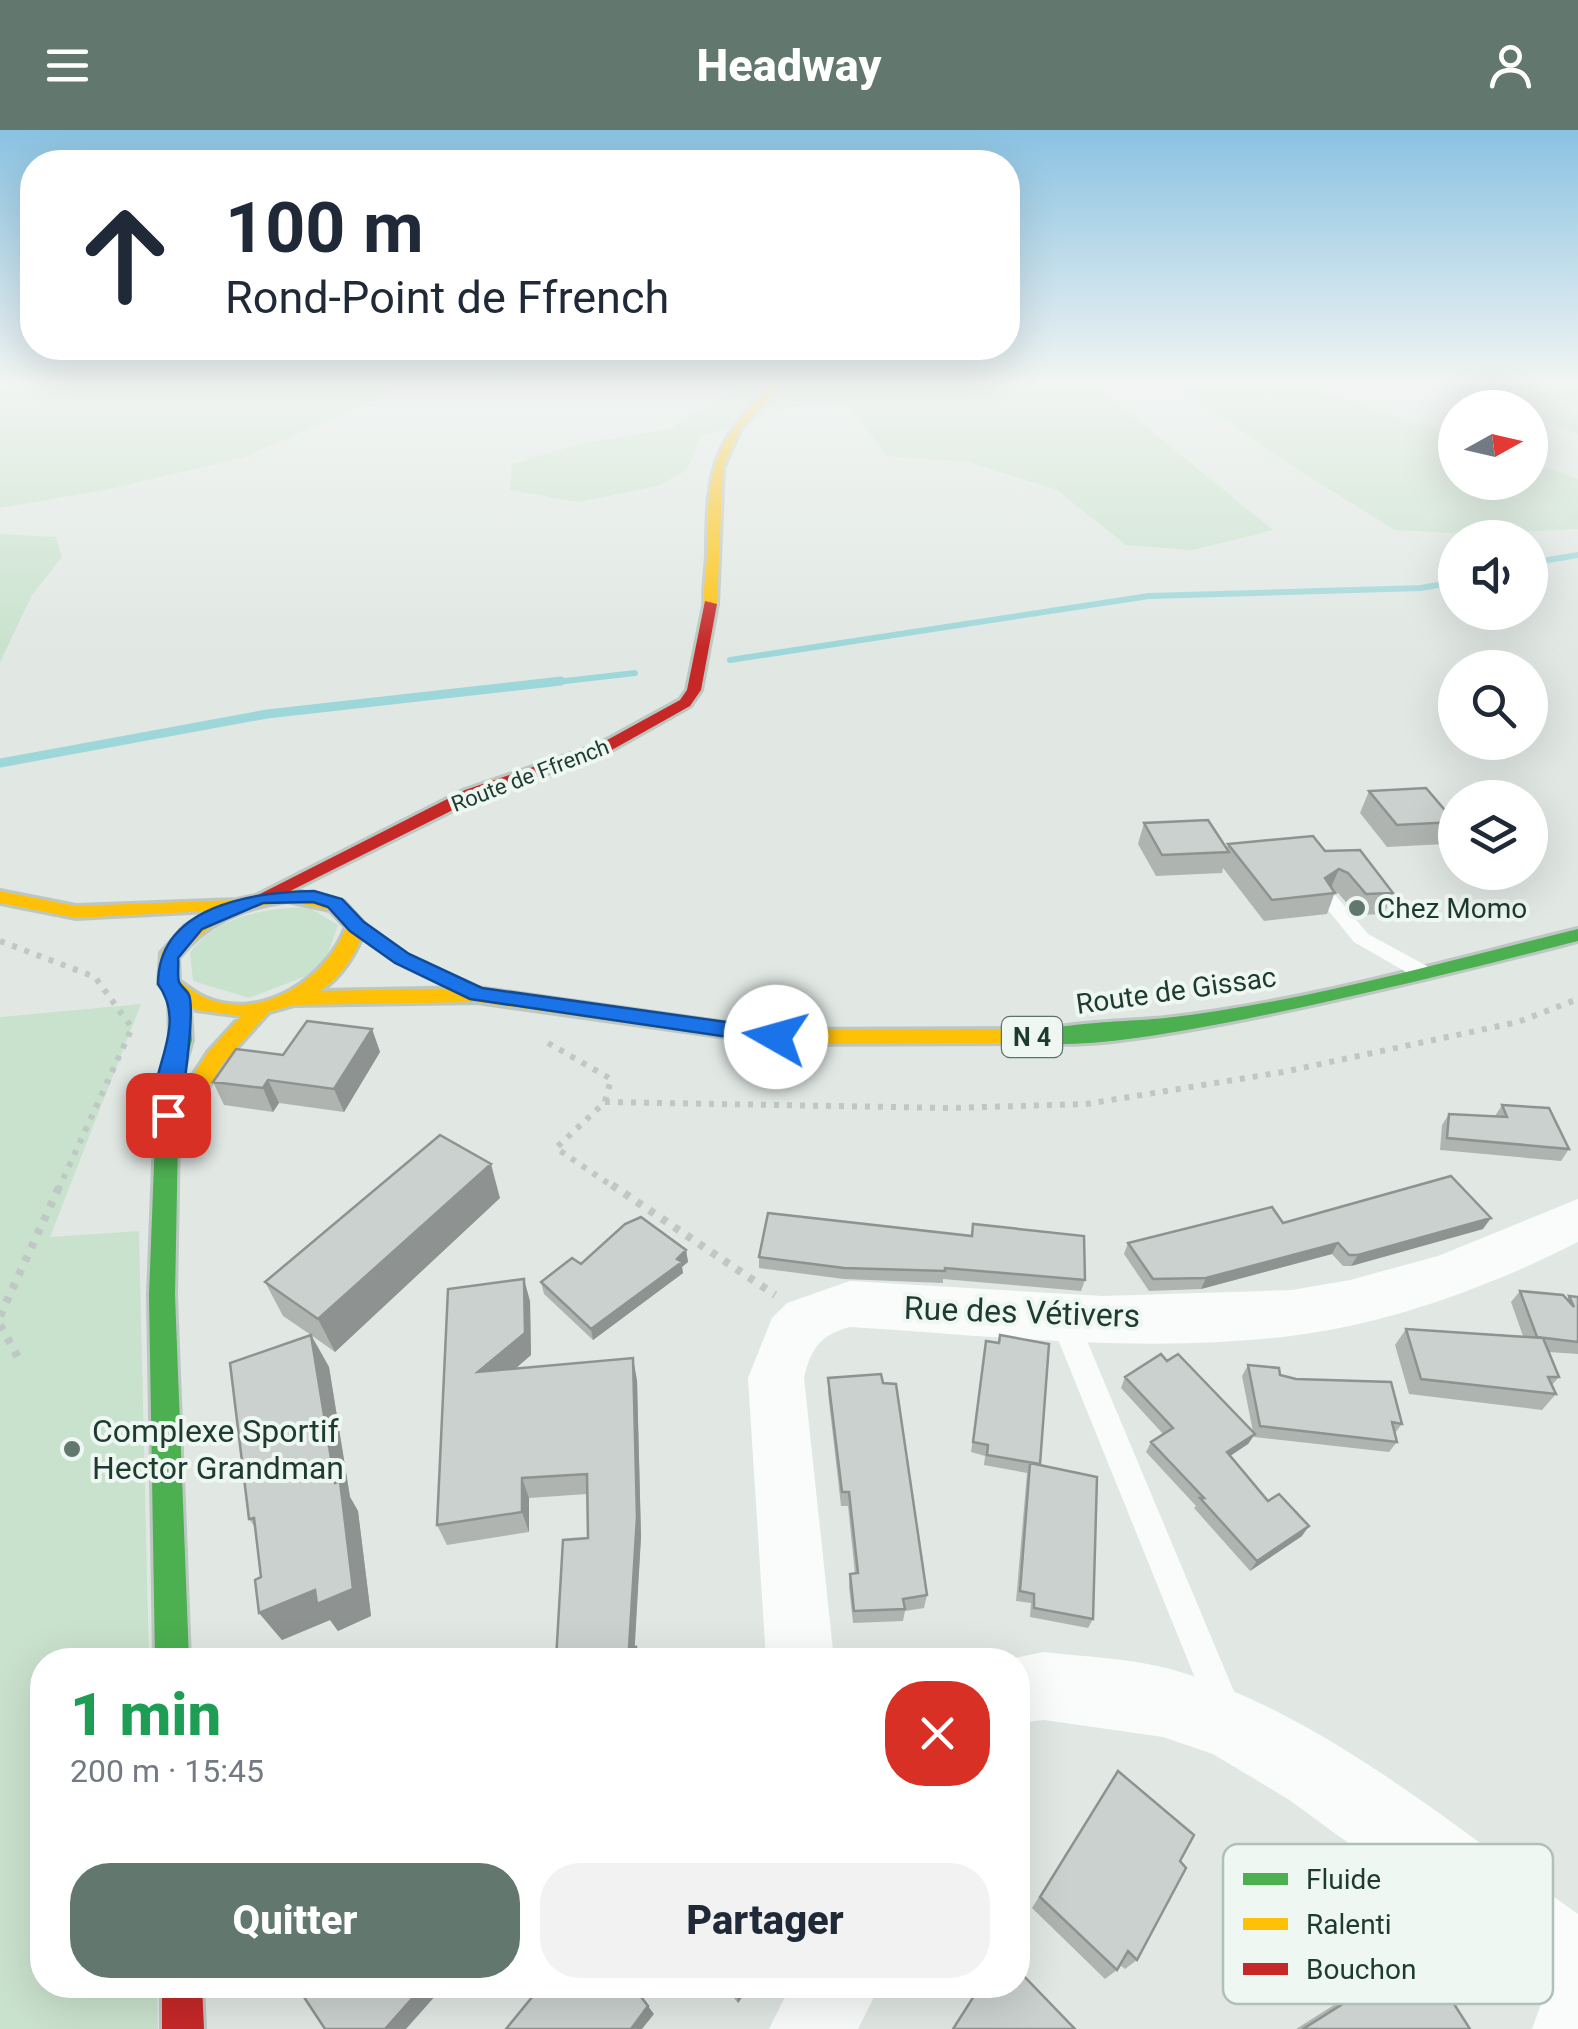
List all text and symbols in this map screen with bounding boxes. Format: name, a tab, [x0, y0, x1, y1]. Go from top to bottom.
icon: menu	[40, 38, 95, 93]
icon: person	[1483, 38, 1538, 93]
text: Headway	[697, 39, 881, 92]
text: 100 m	[225, 187, 424, 269]
icon: ahead	[60, 190, 190, 320]
text: Rond-Point de Ffrench	[225, 271, 669, 324]
north arrow	[1438, 390, 1548, 500]
map controls	[1438, 390, 1548, 890]
button: sound	[1438, 520, 1548, 630]
button: search	[1438, 650, 1548, 760]
street label: Route de Ffrench	[448, 734, 612, 817]
button: layers	[1438, 780, 1548, 890]
place label: Chez Momo	[1377, 892, 1527, 925]
marker: Chez Momo	[1346, 897, 1368, 919]
street label: Route de Gissac	[1074, 960, 1278, 1021]
position arrow	[724, 985, 828, 1089]
road number: N 4	[1002, 1017, 1062, 1057]
pin	[126, 1073, 211, 1158]
icon: arrive	[141, 1088, 196, 1143]
street label: Rue des Vétivers	[903, 1289, 1141, 1335]
place label: Complexe Sportif Hector Grandman	[92, 1412, 344, 1487]
marker: Complexe Sportif Hector Grandman	[61, 1438, 83, 1460]
text: 1 min	[70, 1679, 221, 1750]
button: close	[885, 1681, 990, 1786]
text: 200 m · 15:45	[70, 1752, 264, 1790]
legend	[1223, 1844, 1553, 2004]
button: Quitter	[70, 1863, 520, 1978]
button: Partager	[540, 1863, 990, 1978]
text: Fluide	[1306, 1863, 1381, 1896]
text: Ralenti	[1306, 1908, 1392, 1941]
text: Bouchon	[1306, 1953, 1416, 1986]

